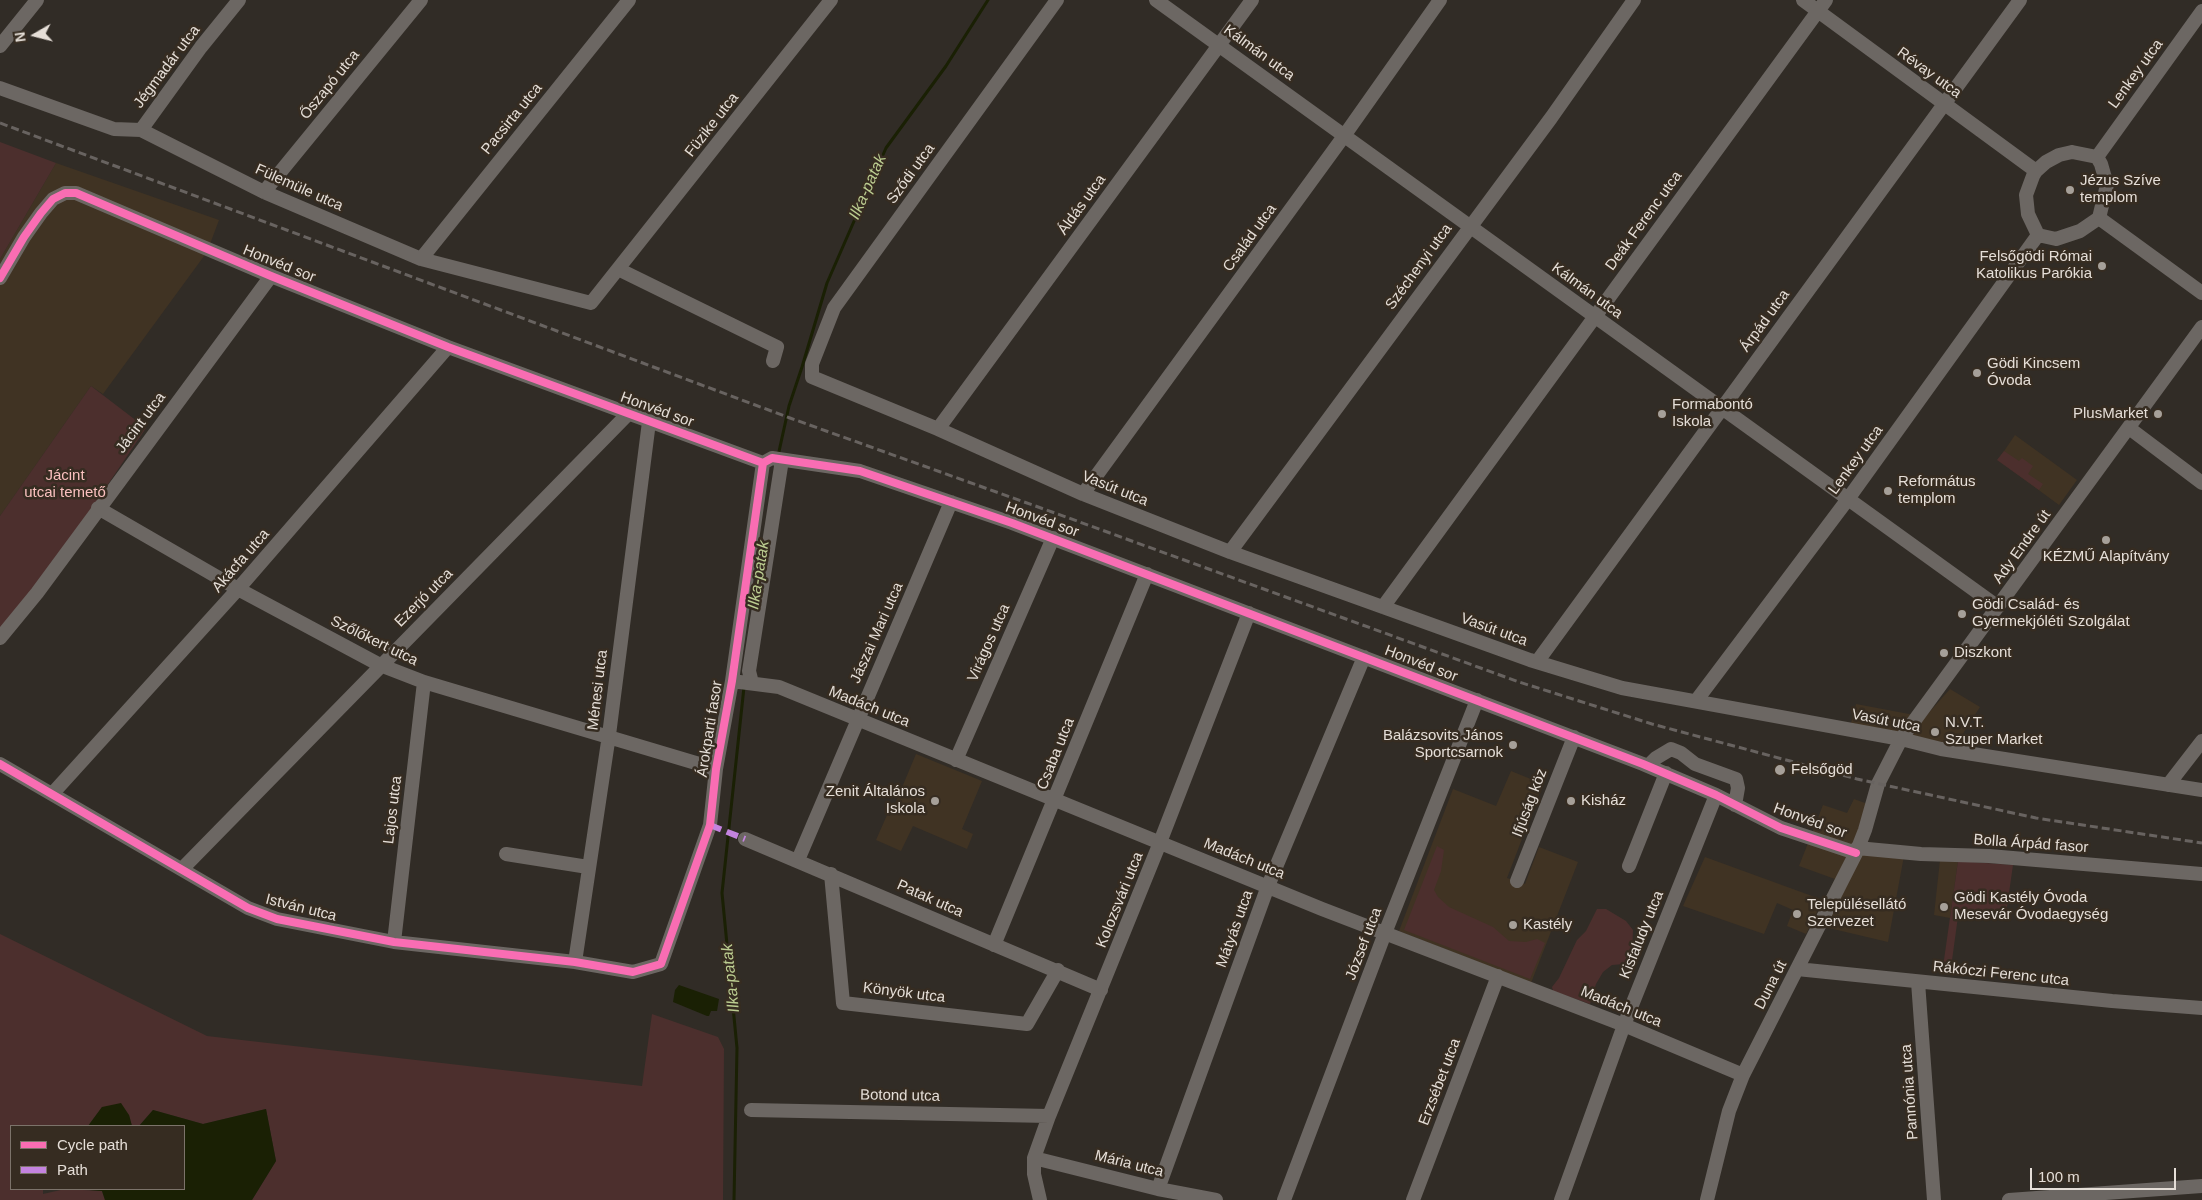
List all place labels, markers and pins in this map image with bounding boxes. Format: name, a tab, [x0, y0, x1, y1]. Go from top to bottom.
place label: Jézus Szíve templom	[2080, 172, 2161, 207]
marker: Jézus Szíve templom	[2064, 184, 2076, 196]
place label: Felsőgödi Római Katolikus Parókia	[1976, 248, 2092, 283]
marker: Felsőgödi Római Katolikus Parókia	[2096, 260, 2108, 272]
place label: Gödi Kincsem Óvoda	[1987, 355, 2080, 390]
marker: Gödi Kincsem Óvoda	[1971, 367, 1983, 379]
place label: Formabontó Iskola	[1672, 396, 1753, 431]
place label: PlusMarket	[2073, 405, 2148, 423]
marker: Formabontó Iskola	[1656, 408, 1668, 420]
marker: PlusMarket	[2152, 408, 2164, 420]
place label: Református templom	[1898, 473, 1976, 508]
marker: Református templom	[1882, 485, 1894, 497]
marker: KÉZMŰ Alapítvány	[2100, 534, 2112, 546]
place label: KÉZMŰ Alapítvány	[2043, 548, 2169, 566]
place label: Gödi Család- és Gyermekjóléti Szolgálat	[1972, 596, 2130, 631]
marker: Gödi Család- és Gyermekjóléti Szolgálat	[1956, 608, 1968, 620]
place label: Diszkont	[1954, 644, 2012, 662]
marker: Diszkont	[1938, 647, 1950, 659]
place label: N.V.T. Szuper Market	[1945, 714, 2043, 749]
marker: N.V.T. Szuper Market	[1929, 726, 1941, 738]
place label: Balázsovits János Sportcsarnok	[1383, 727, 1503, 762]
marker: Balázsovits János Sportcsarnok	[1507, 739, 1519, 751]
place label: Felsőgöd	[1791, 761, 1853, 779]
marker: Felsőgöd	[1773, 763, 1787, 777]
place label: Zenit Általános Iskola	[826, 783, 925, 818]
place label: Kisház	[1581, 792, 1626, 810]
marker: Zenit Általános Iskola	[929, 795, 941, 807]
marker: Kisház	[1565, 795, 1577, 807]
place label: Gödi Kastély Óvoda Mesevár Óvodaegység	[1954, 889, 2108, 924]
place label: Településellátó Szervezet	[1807, 896, 1906, 931]
marker: Gödi Kastély Óvoda Mesevár Óvodaegység	[1938, 901, 1950, 913]
marker: Településellátó Szervezet	[1791, 908, 1803, 920]
place label: Kastély	[1523, 916, 1572, 934]
marker: Kastély	[1507, 919, 1519, 931]

